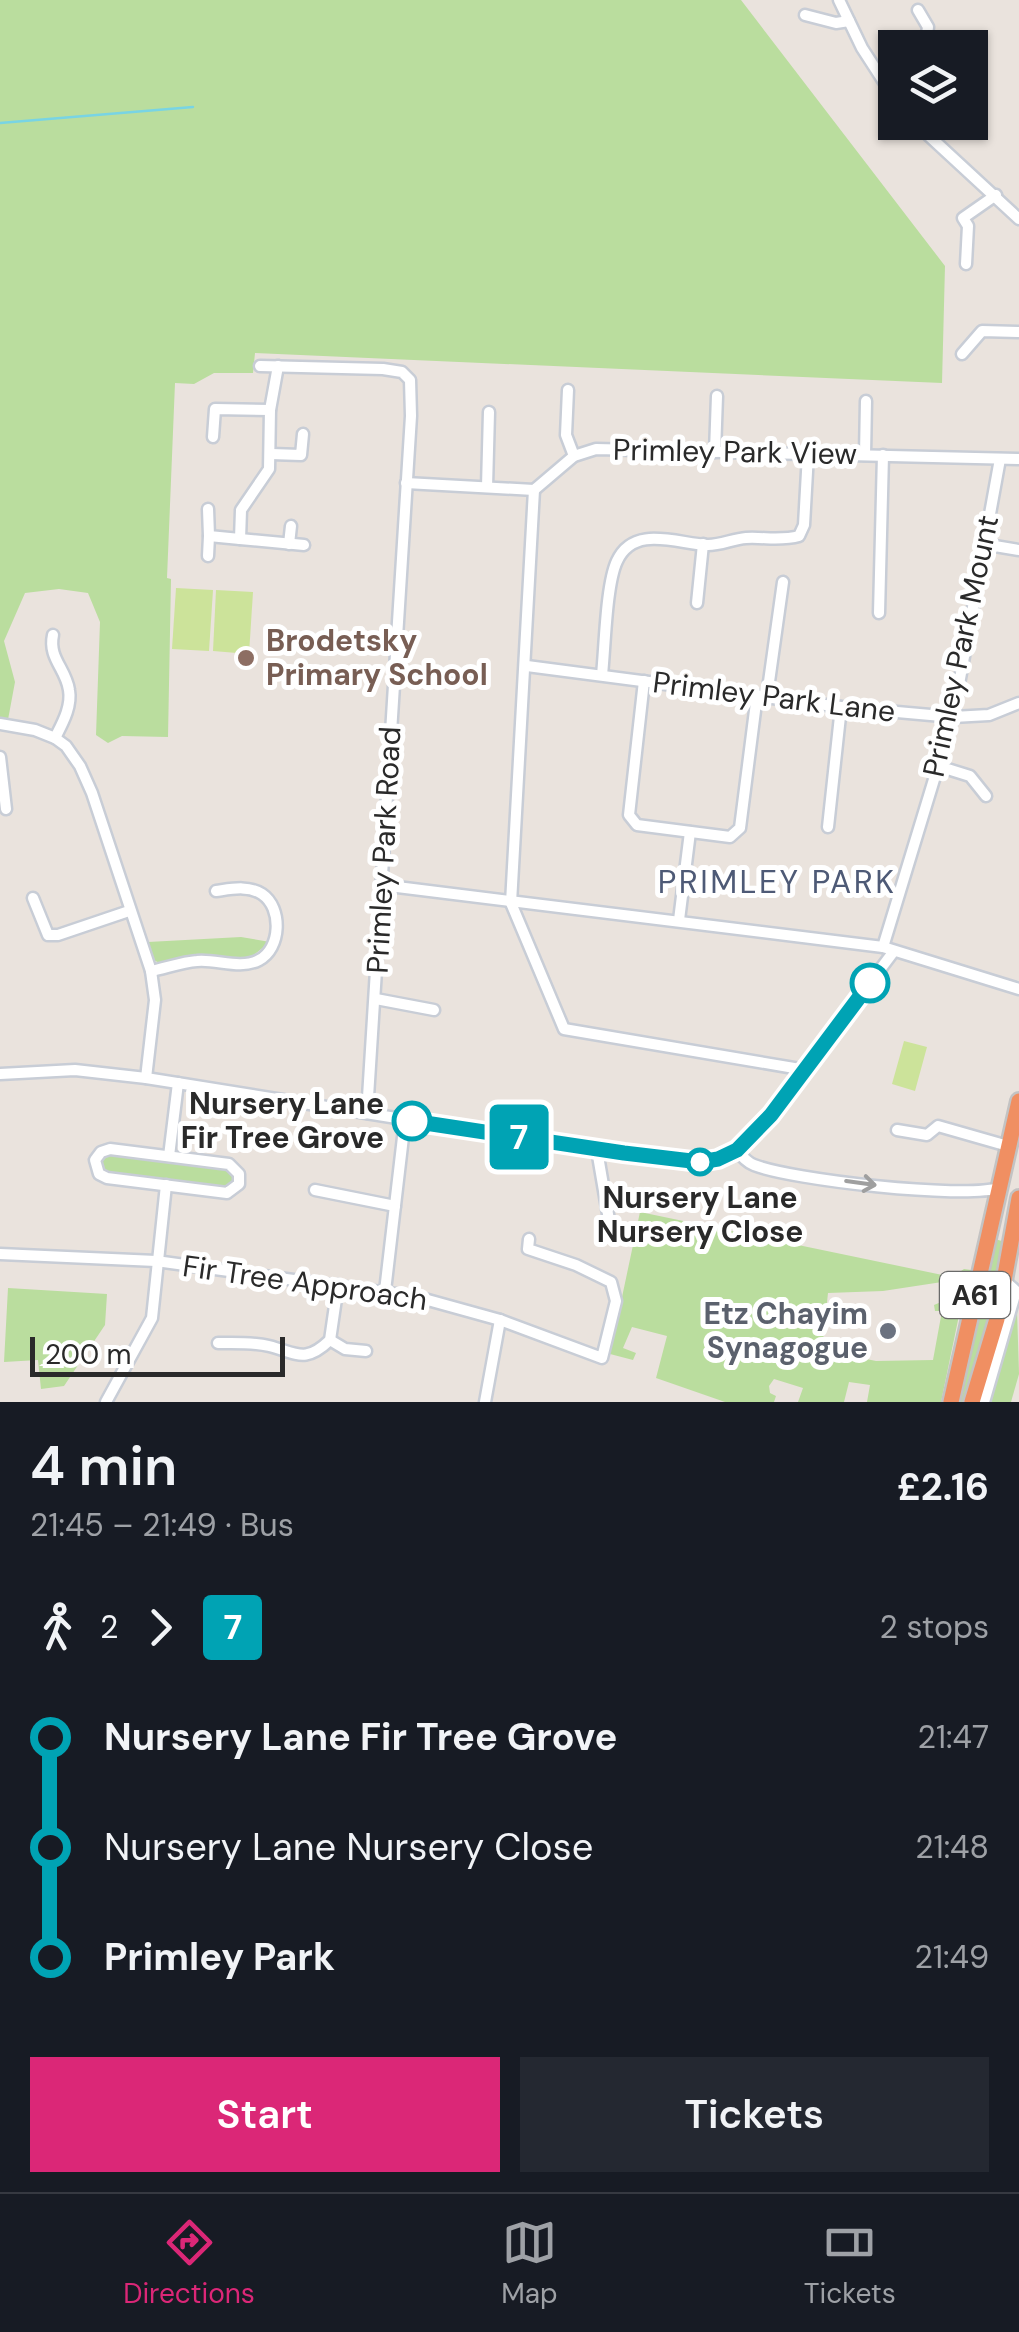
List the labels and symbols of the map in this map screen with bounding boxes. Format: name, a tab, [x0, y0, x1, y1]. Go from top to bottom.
street label: Primley Park View	[613, 430, 857, 473]
street label: Primley Park Mount	[914, 511, 1007, 780]
place label: Brodetsky Primary School	[266, 621, 488, 694]
marker: Brodetsky Primary School	[235, 647, 257, 669]
street label: Primley Park Lane	[651, 662, 897, 731]
street label: Primley Park Road	[358, 725, 409, 974]
district label: PRIMLEY PARK	[658, 861, 896, 903]
unlabelled marker	[851, 964, 889, 1002]
place label: Nursery Lane Fir Tree Grove	[181, 1084, 384, 1157]
marker: Nursery Lane Fir Tree Grove	[393, 1102, 431, 1140]
line badge: 7	[486, 1104, 552, 1170]
marker: Nursery Lane Nursery Close	[687, 1149, 713, 1175]
one-way arrow	[845, 1174, 877, 1192]
place label: Nursery Lane Nursery Close	[597, 1178, 803, 1251]
street label: Fir Tree Approach	[180, 1246, 430, 1319]
road number: A61	[940, 1272, 1010, 1318]
place label: Etz Chayim Synagogue	[703, 1294, 868, 1367]
marker: Etz Chayim Synagogue	[877, 1320, 899, 1342]
scale bar	[30, 1332, 285, 1376]

